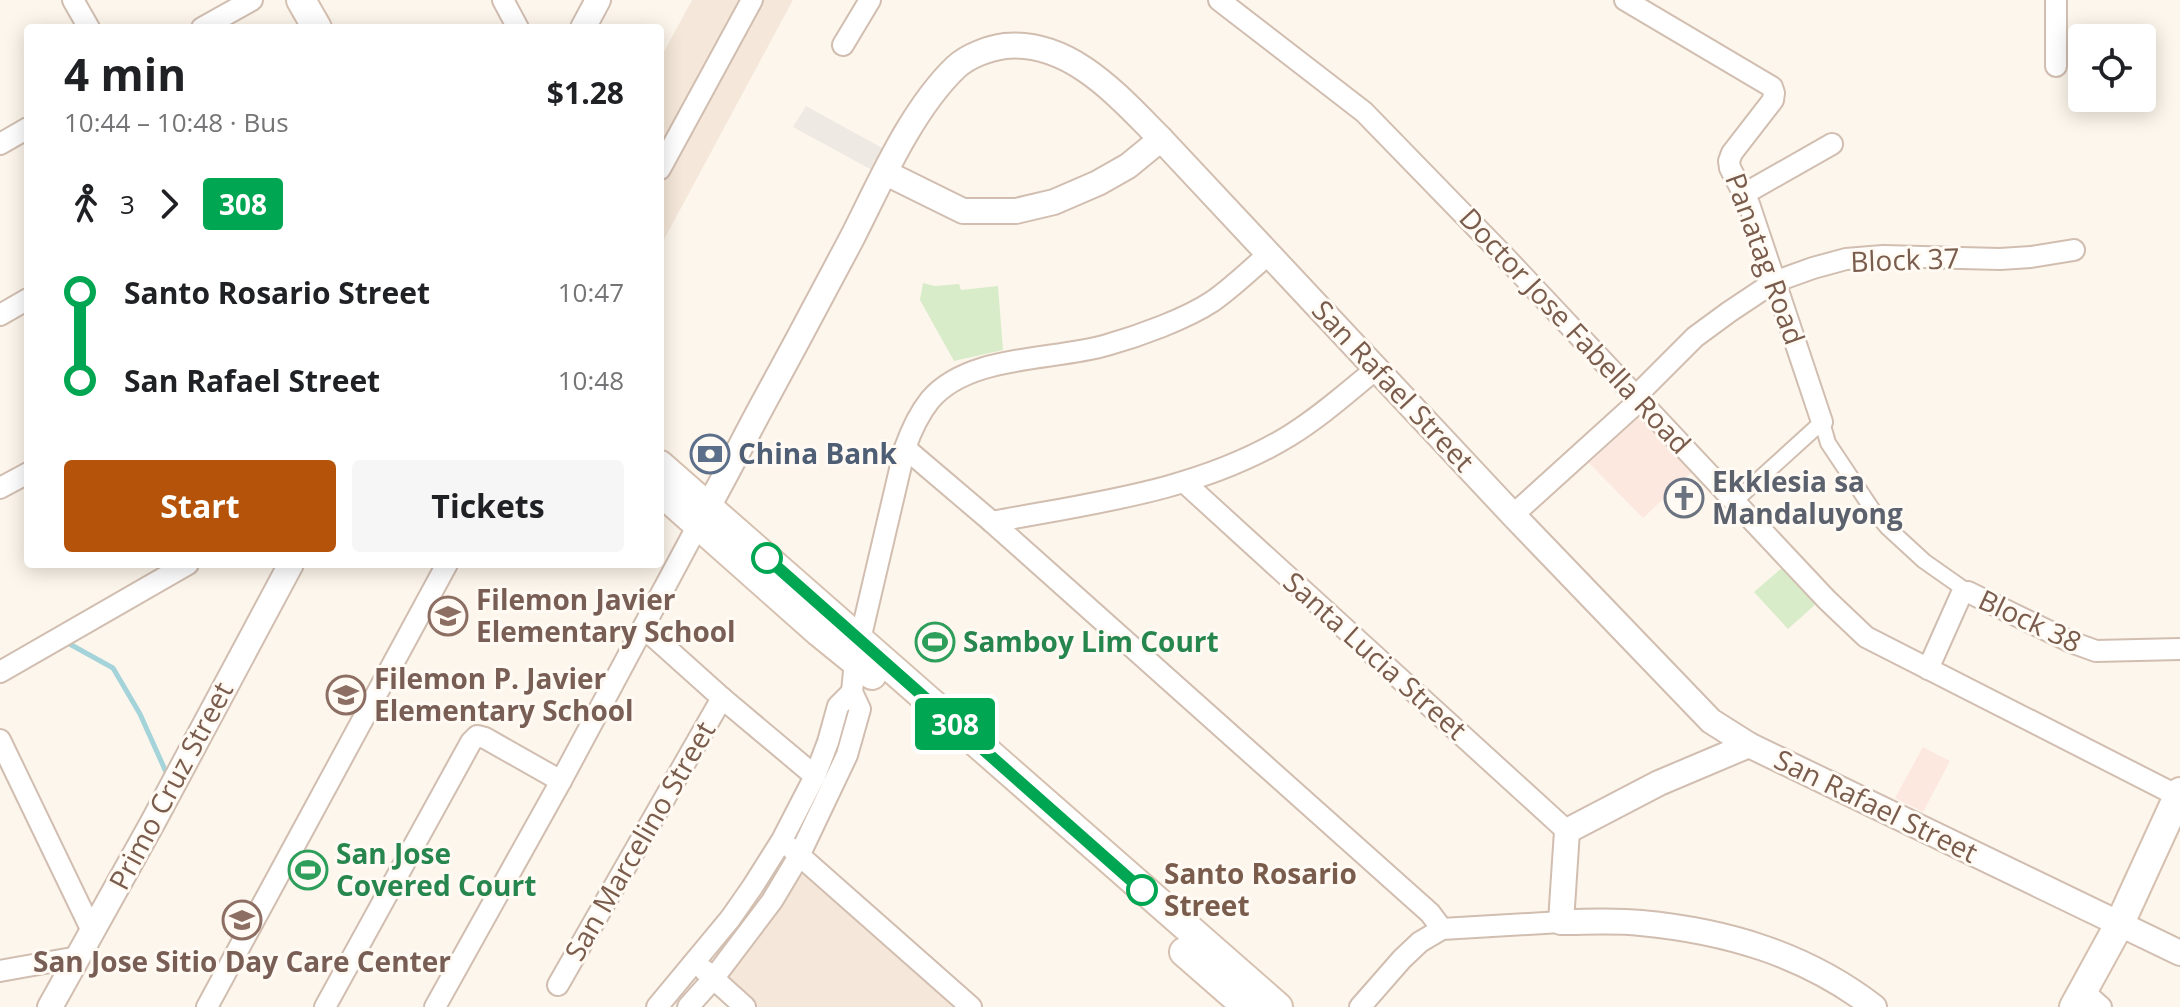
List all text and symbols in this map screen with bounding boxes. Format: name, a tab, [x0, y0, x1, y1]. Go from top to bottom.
map controls	[2068, 24, 2156, 112]
button: locate	[2068, 24, 2156, 112]
text: 4 min	[64, 44, 186, 104]
text: $1.28	[547, 72, 624, 113]
text: 10:44 – 10:48 · Bus	[64, 104, 289, 140]
street label: Panatag Road	[1717, 168, 1815, 350]
icon: walk	[64, 182, 108, 226]
icon: forward	[147, 182, 191, 226]
text: 308	[219, 185, 267, 223]
text: 3	[120, 186, 135, 222]
street label: Doctor Jose Fabella Road	[1452, 199, 1700, 462]
street label: Block 37	[1850, 238, 1960, 280]
text: Santo Rosario Street	[124, 272, 430, 313]
text: 10:47	[558, 274, 624, 310]
street label: San Rafael Street	[1304, 291, 1483, 479]
text: San Rafael Street	[124, 360, 380, 401]
text: 10:48	[558, 362, 624, 398]
bank icon: China Bank	[689, 433, 731, 475]
place label: China Bank	[738, 434, 898, 472]
button: Start	[64, 460, 336, 552]
button: Tickets	[352, 460, 624, 552]
place label: Ekklesia sa Mandaluyong	[1712, 462, 1903, 532]
church icon: Ekklesia sa Mandaluyong	[1663, 477, 1705, 519]
unlabelled marker	[752, 543, 782, 573]
street label: Santa Lucia Street	[1276, 563, 1475, 748]
place label: Filemon Javier Elementary School	[476, 580, 736, 650]
street label: Block 38	[1973, 580, 2088, 660]
school or university icon: Filemon Javier Elementary School	[427, 595, 469, 637]
sports icon: Samboy Lim Court	[914, 621, 956, 663]
place label: Samboy Lim Court	[963, 622, 1219, 660]
place label: Filemon P. Javier Elementary School	[374, 659, 634, 729]
school or university icon: Filemon P. Javier Elementary School	[325, 674, 367, 716]
street label: Primo Cruz Street	[99, 675, 241, 896]
line badge: 308	[909, 698, 1001, 750]
text: 308	[931, 705, 979, 743]
street label: San Marcelino Street	[555, 714, 723, 967]
street label: San Rafael Street	[1769, 739, 1984, 871]
place label: San Jose Covered Court	[336, 834, 536, 904]
sports icon: San Jose Covered Court	[287, 849, 329, 891]
place label: Santo Rosario Street	[1164, 854, 1357, 924]
marker: Santo Rosario Street	[1127, 875, 1157, 905]
school or university icon: San Jose Sitio Day Care Center	[221, 899, 263, 941]
place label: San Jose Sitio Day Care Center	[33, 942, 451, 980]

